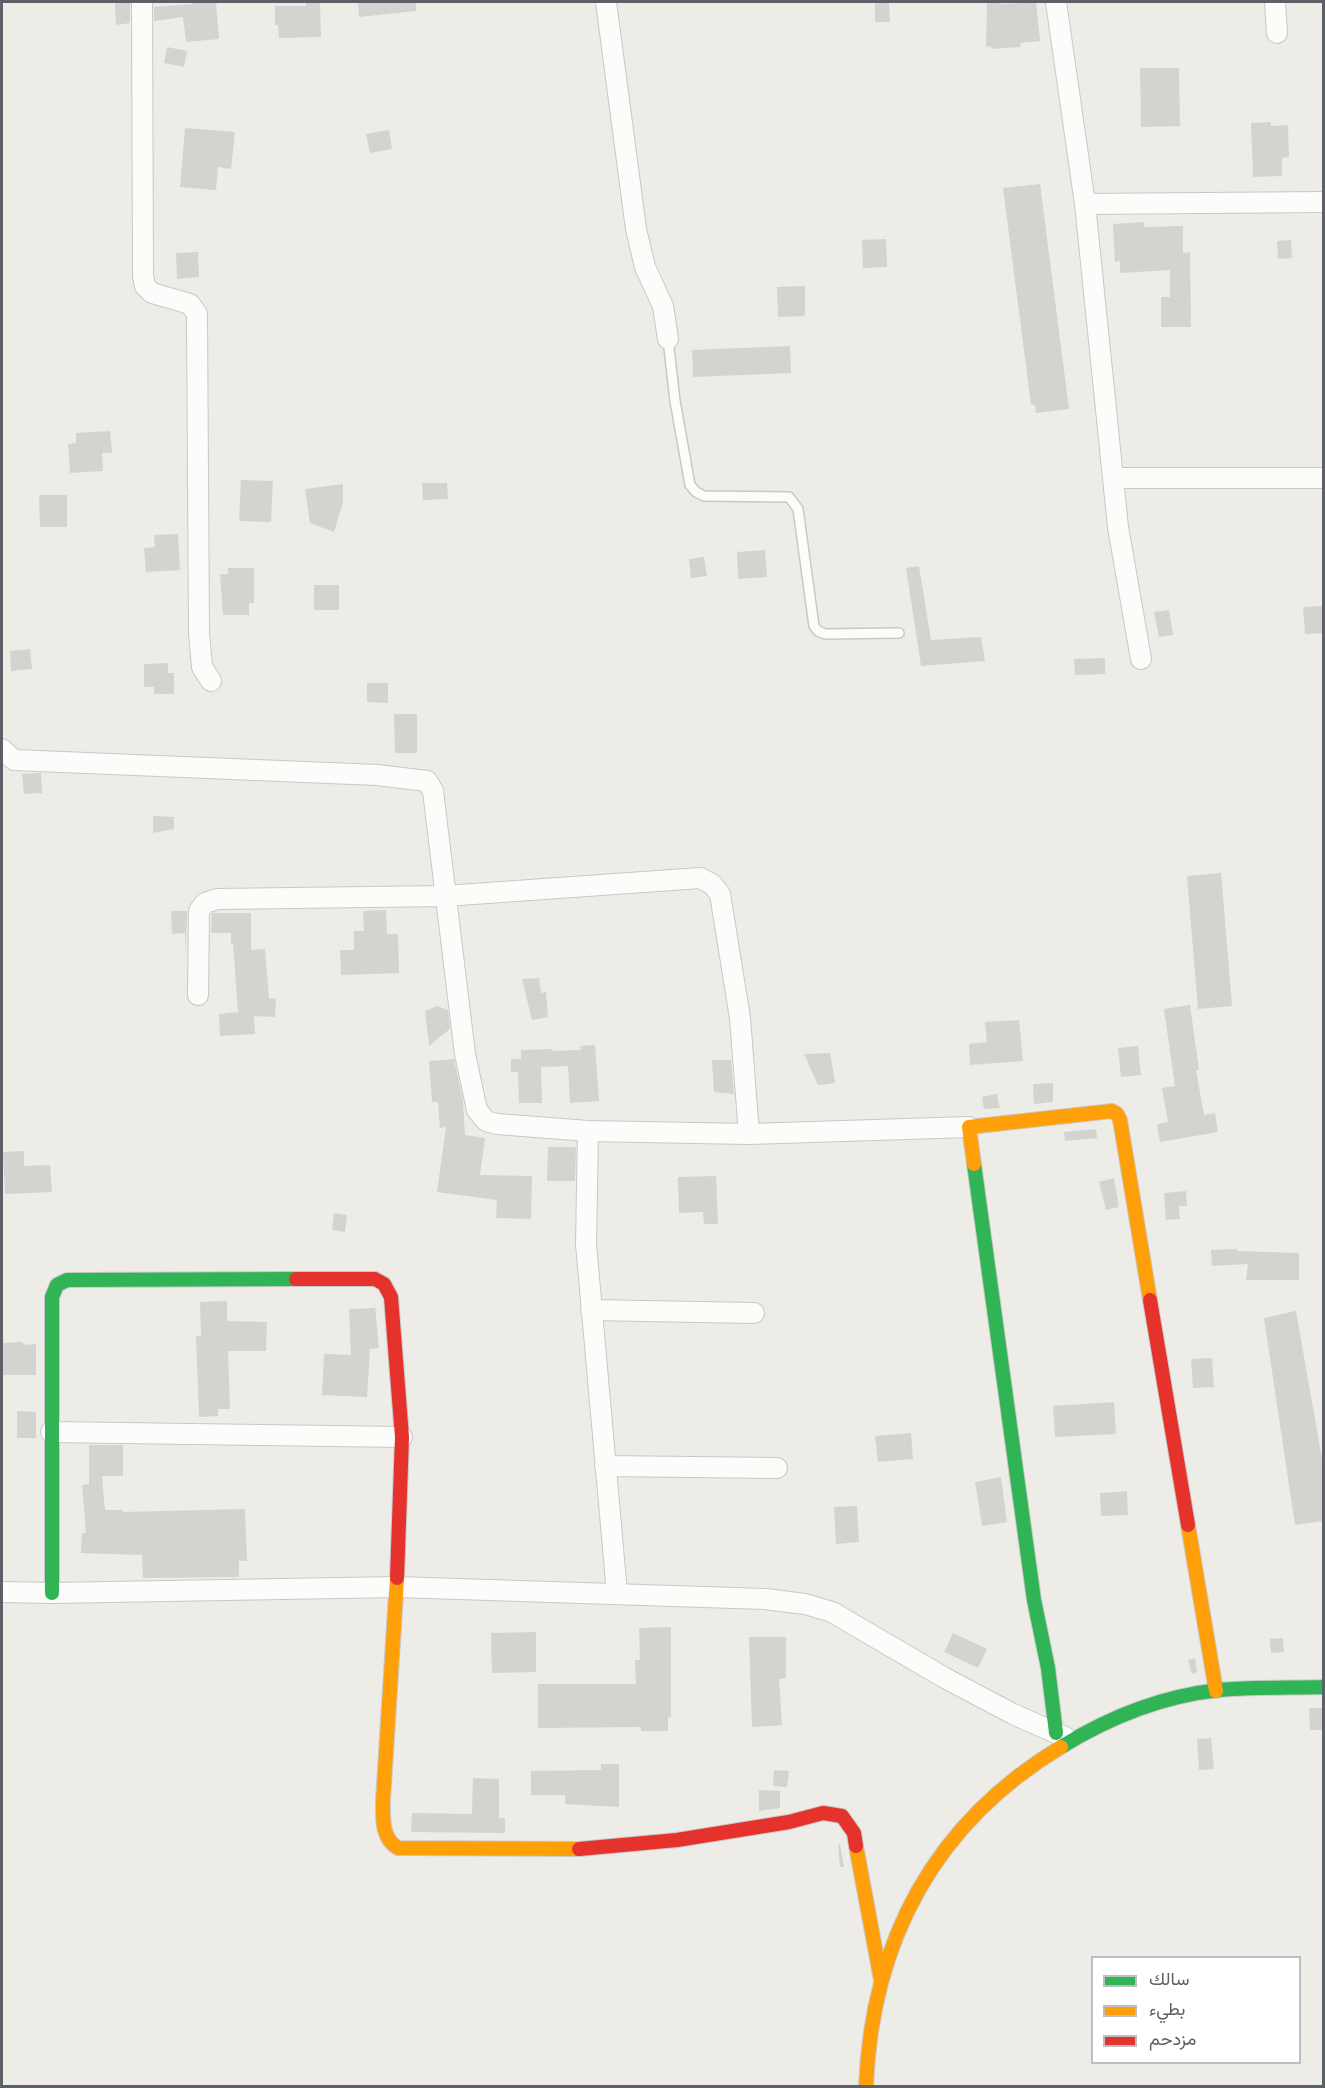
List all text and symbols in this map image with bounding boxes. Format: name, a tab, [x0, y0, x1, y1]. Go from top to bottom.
legend	[1091, 1956, 1301, 2064]
text: سالك	[1149, 1968, 1189, 1989]
text: بطيء	[1149, 1998, 1185, 2019]
text: مزدحم	[1149, 2028, 1196, 2049]

